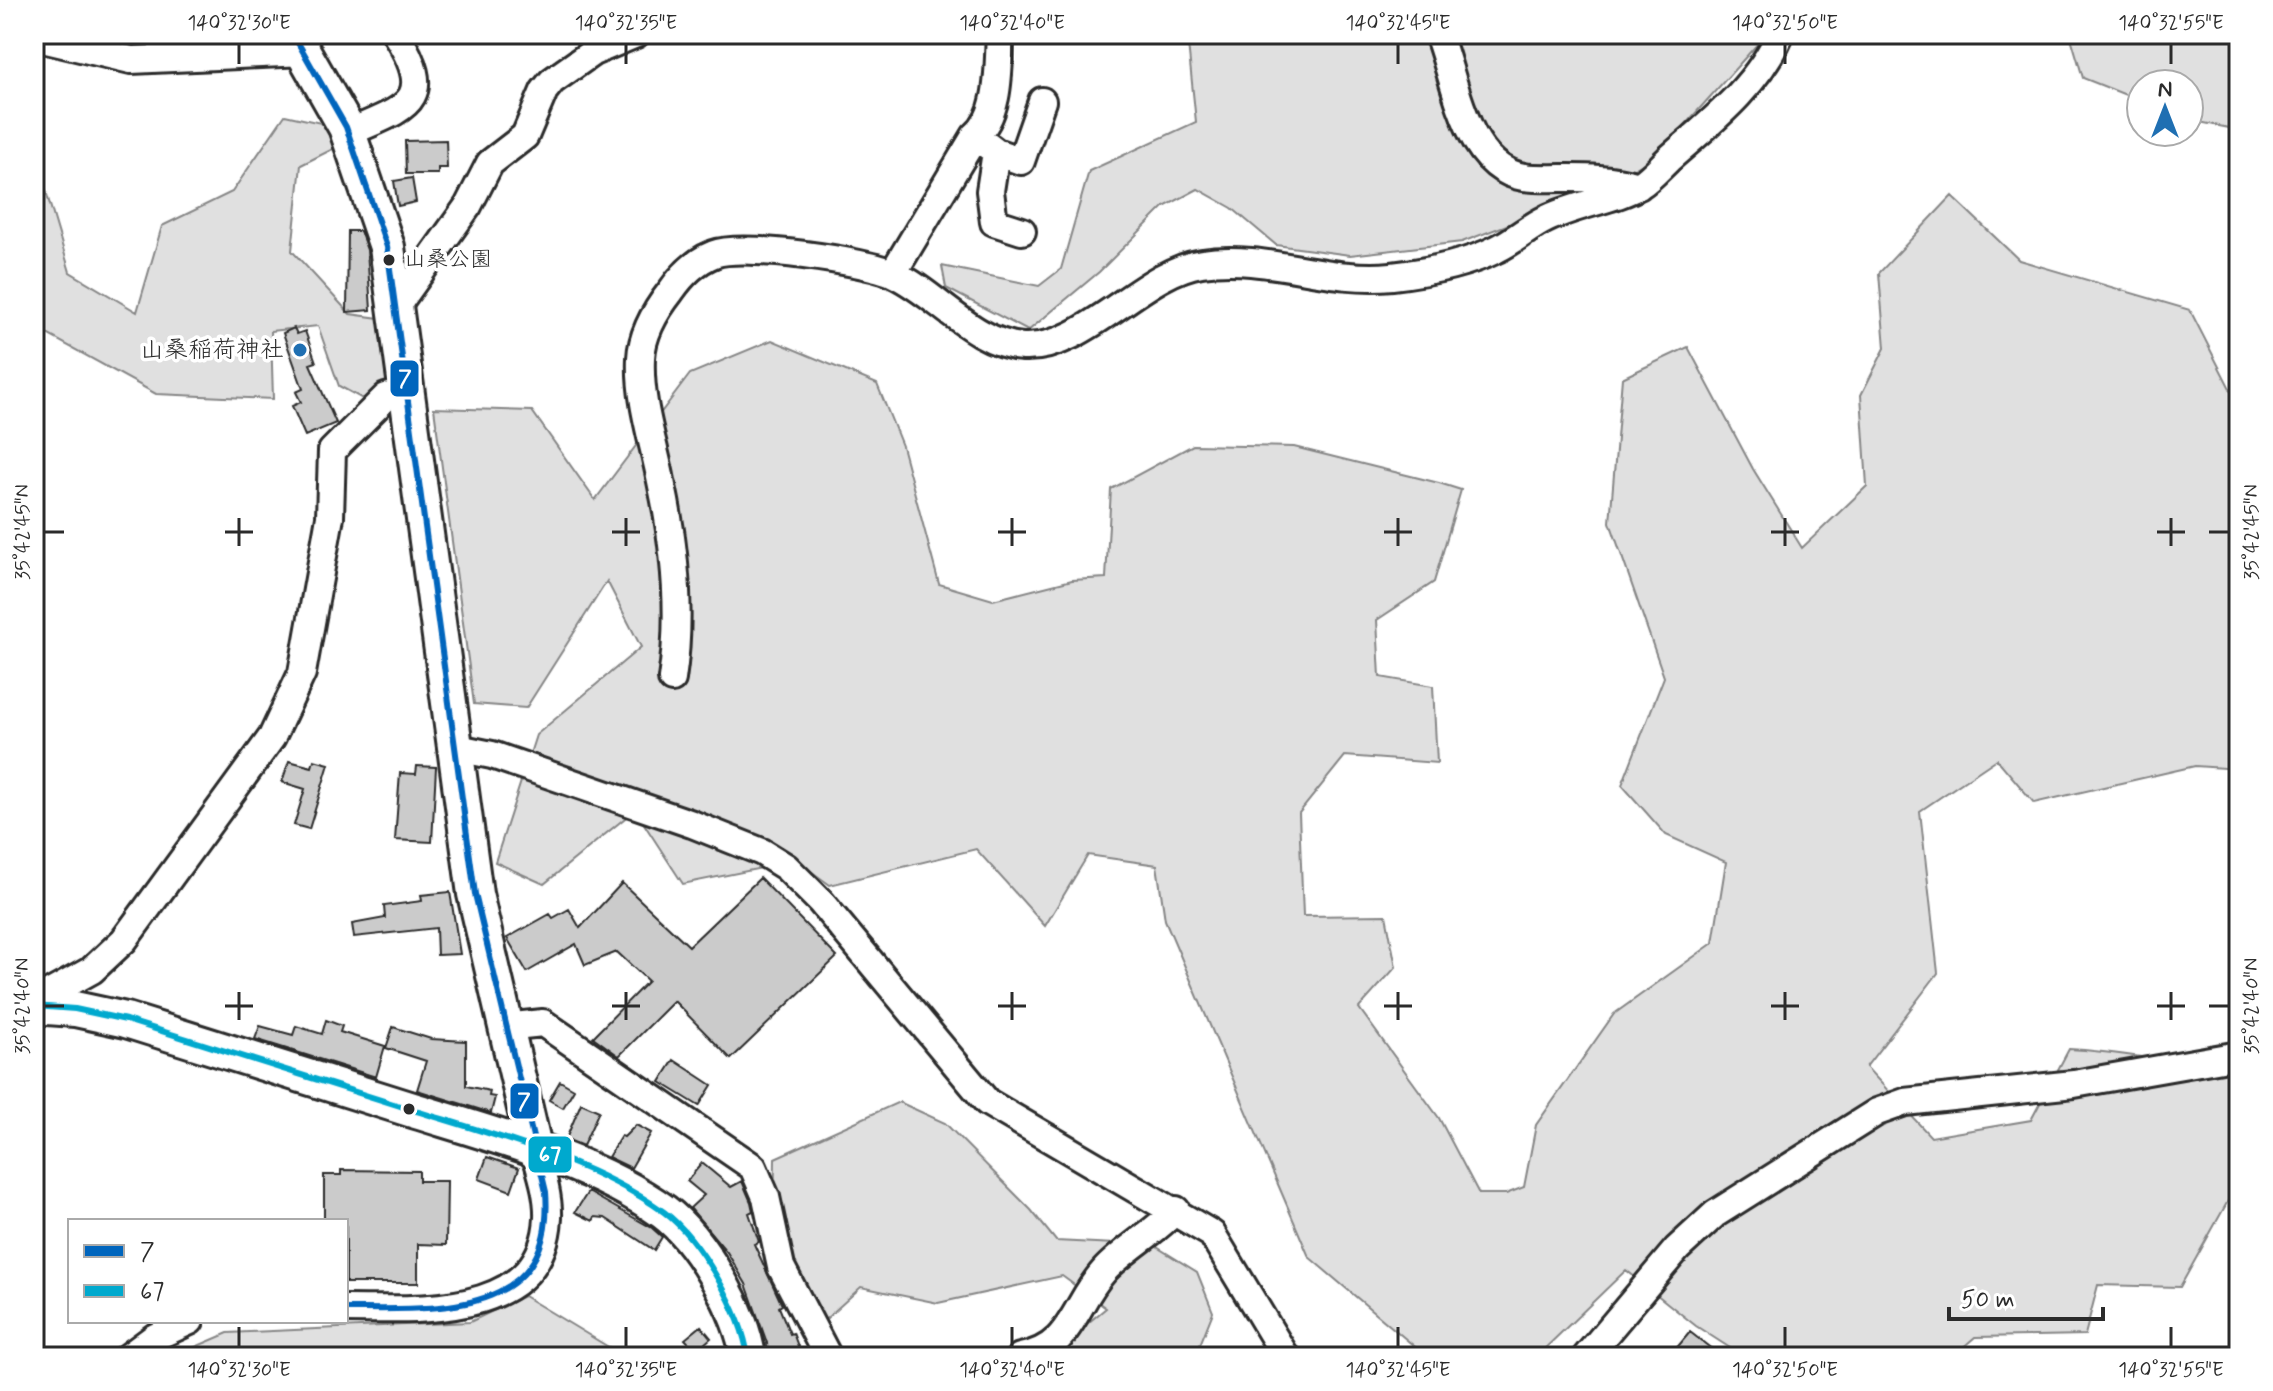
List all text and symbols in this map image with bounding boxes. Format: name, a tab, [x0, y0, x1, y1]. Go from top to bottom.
text: 140°32'30"E	[187, 10, 291, 37]
text: 140°32'35"E	[575, 10, 677, 37]
text: 140°32'40"E	[959, 10, 1065, 37]
text: 140°32'45"E	[1346, 10, 1450, 37]
text: 140°32'50"E	[1732, 10, 1838, 37]
text: 140°32'55"E	[2118, 10, 2224, 37]
north arrow	[2125, 68, 2205, 148]
text: N	[2158, 76, 2172, 104]
place label: 山桑公園	[404, 246, 492, 274]
marker: 山桑公園	[381, 252, 397, 268]
place label: 山桑稲荷神社	[140, 335, 284, 366]
marker: 山桑稲荷神社	[291, 341, 309, 359]
line badge: 7	[389, 359, 420, 398]
text: 7	[398, 366, 412, 394]
text: 35°42'45"N	[10, 484, 37, 580]
text: 35°42'45"N	[2239, 484, 2266, 580]
text: 35°42'40"N	[10, 958, 37, 1054]
text: 35°42'40"N	[2239, 958, 2266, 1054]
line badge: 7	[509, 1082, 540, 1120]
text: 7	[517, 1089, 531, 1117]
unlabelled marker	[401, 1101, 417, 1117]
line badge: 67	[527, 1135, 573, 1174]
text: 67	[539, 1142, 561, 1170]
legend	[68, 1219, 348, 1323]
text: 7	[140, 1237, 155, 1268]
scale bar	[1949, 1271, 2103, 1321]
text: 67	[140, 1277, 164, 1308]
text: 50 m	[1961, 1285, 2015, 1316]
text: 140°32'30"E	[187, 1357, 291, 1384]
text: 140°32'35"E	[575, 1357, 677, 1384]
text: 140°32'40"E	[959, 1357, 1065, 1384]
text: 140°32'45"E	[1346, 1357, 1450, 1384]
text: 140°32'50"E	[1732, 1357, 1838, 1384]
text: 140°32'55"E	[2118, 1357, 2224, 1384]

